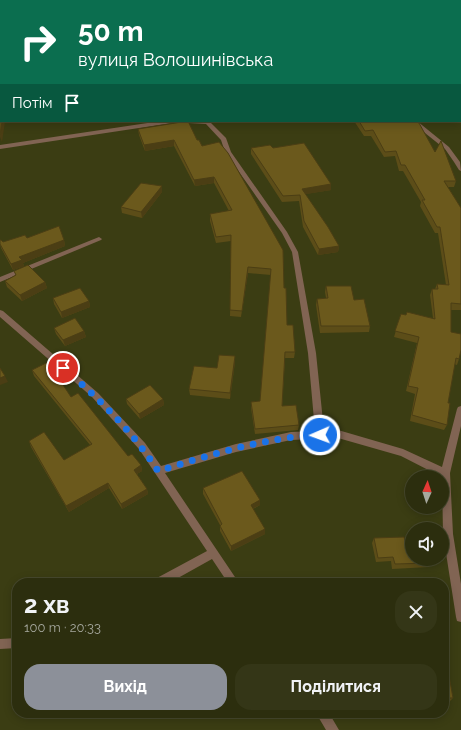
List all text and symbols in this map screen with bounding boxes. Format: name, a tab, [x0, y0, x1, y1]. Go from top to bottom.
text: 50 m	[78, 15, 144, 48]
icon: right	[12, 16, 64, 68]
text: вулиця Волошинівська	[78, 49, 273, 70]
icon: arrive	[61, 92, 83, 114]
text: Потім	[12, 94, 53, 112]
pin	[46, 351, 80, 385]
icon: arrive	[52, 357, 74, 379]
position arrow	[299, 414, 341, 456]
north arrow	[405, 470, 449, 514]
map controls	[405, 470, 449, 566]
button: sound	[405, 522, 449, 566]
text: 2 хв	[24, 590, 70, 619]
button: close	[395, 591, 437, 633]
text: 100 m · 20:33	[24, 620, 101, 635]
button: Вихід	[24, 664, 227, 710]
button: Поділитися	[235, 664, 437, 710]

